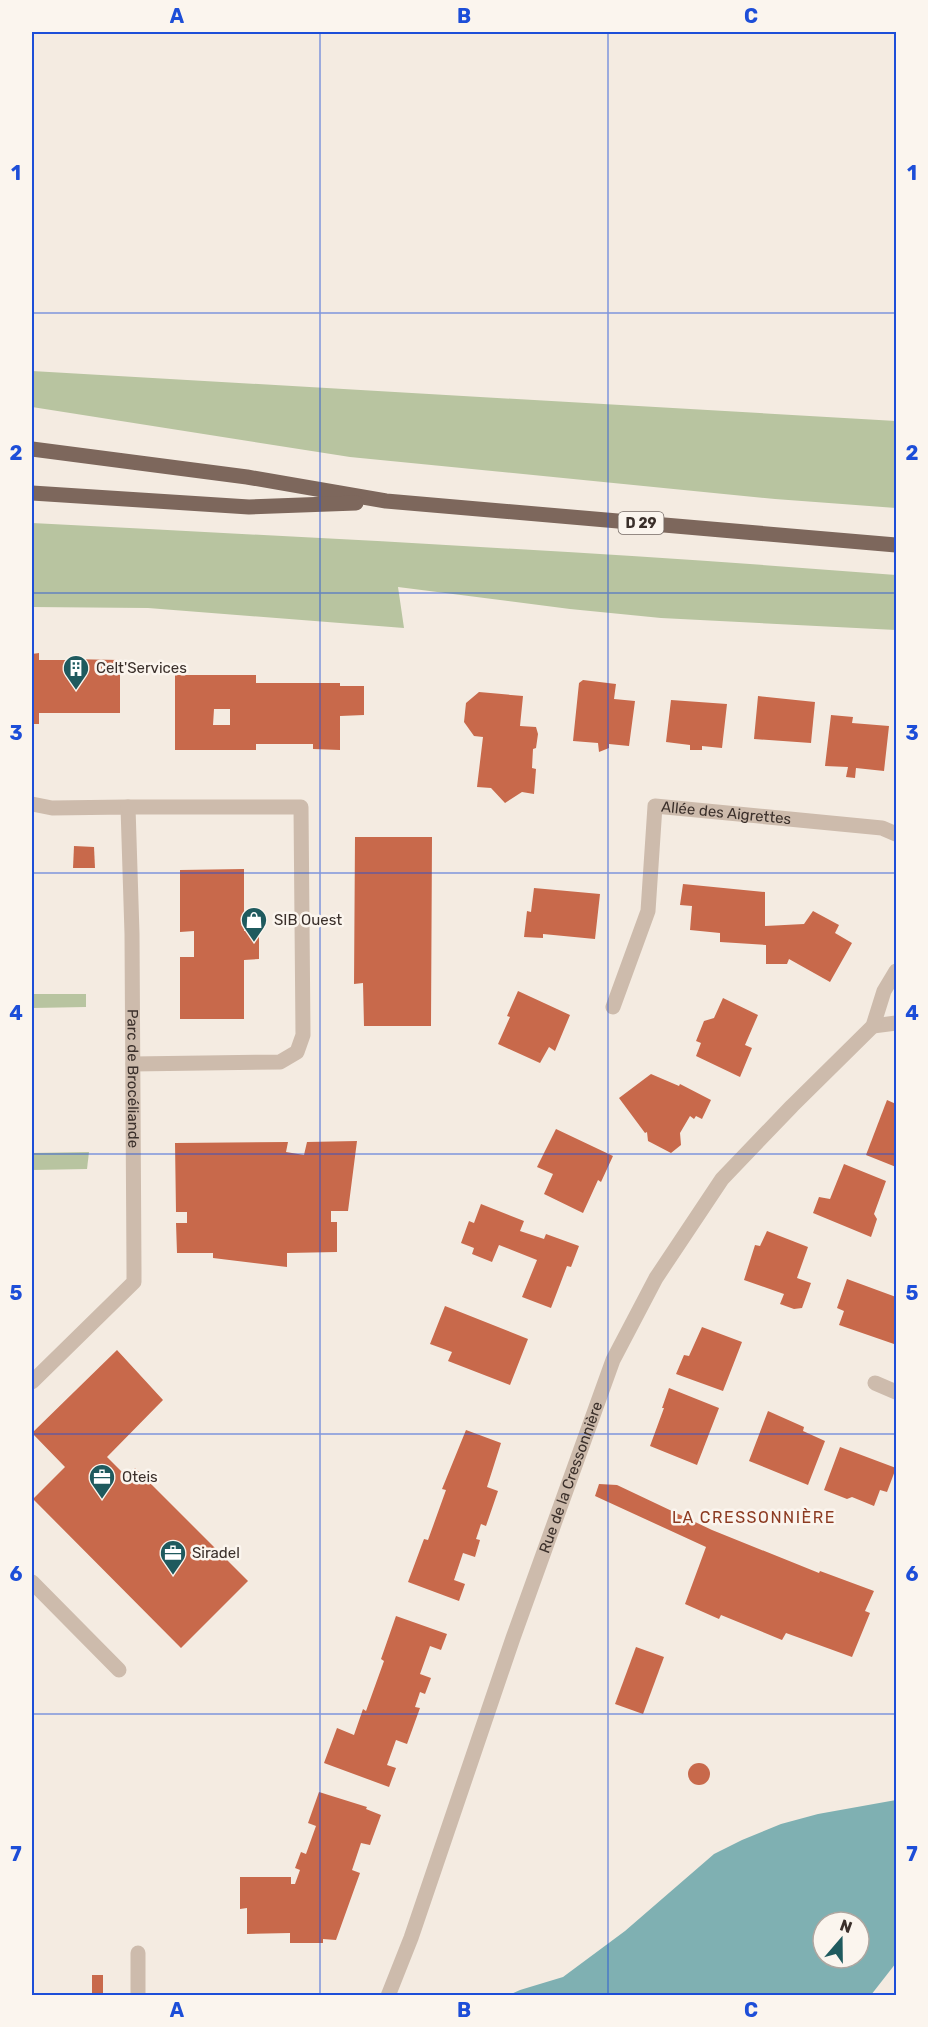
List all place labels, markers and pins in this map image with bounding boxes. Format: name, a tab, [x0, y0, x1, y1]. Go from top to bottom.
building icon: Celt'Services	[61, 653, 91, 691]
place label: Celt'Services	[96, 659, 187, 677]
shop icon: SIB Ouest	[239, 905, 269, 943]
place label: SIB Ouest	[274, 911, 342, 929]
office icon: Oteis	[87, 1462, 117, 1500]
place label: Oteis	[122, 1468, 158, 1486]
office icon: Siradel	[158, 1538, 188, 1576]
place label: Siradel	[192, 1544, 240, 1562]

